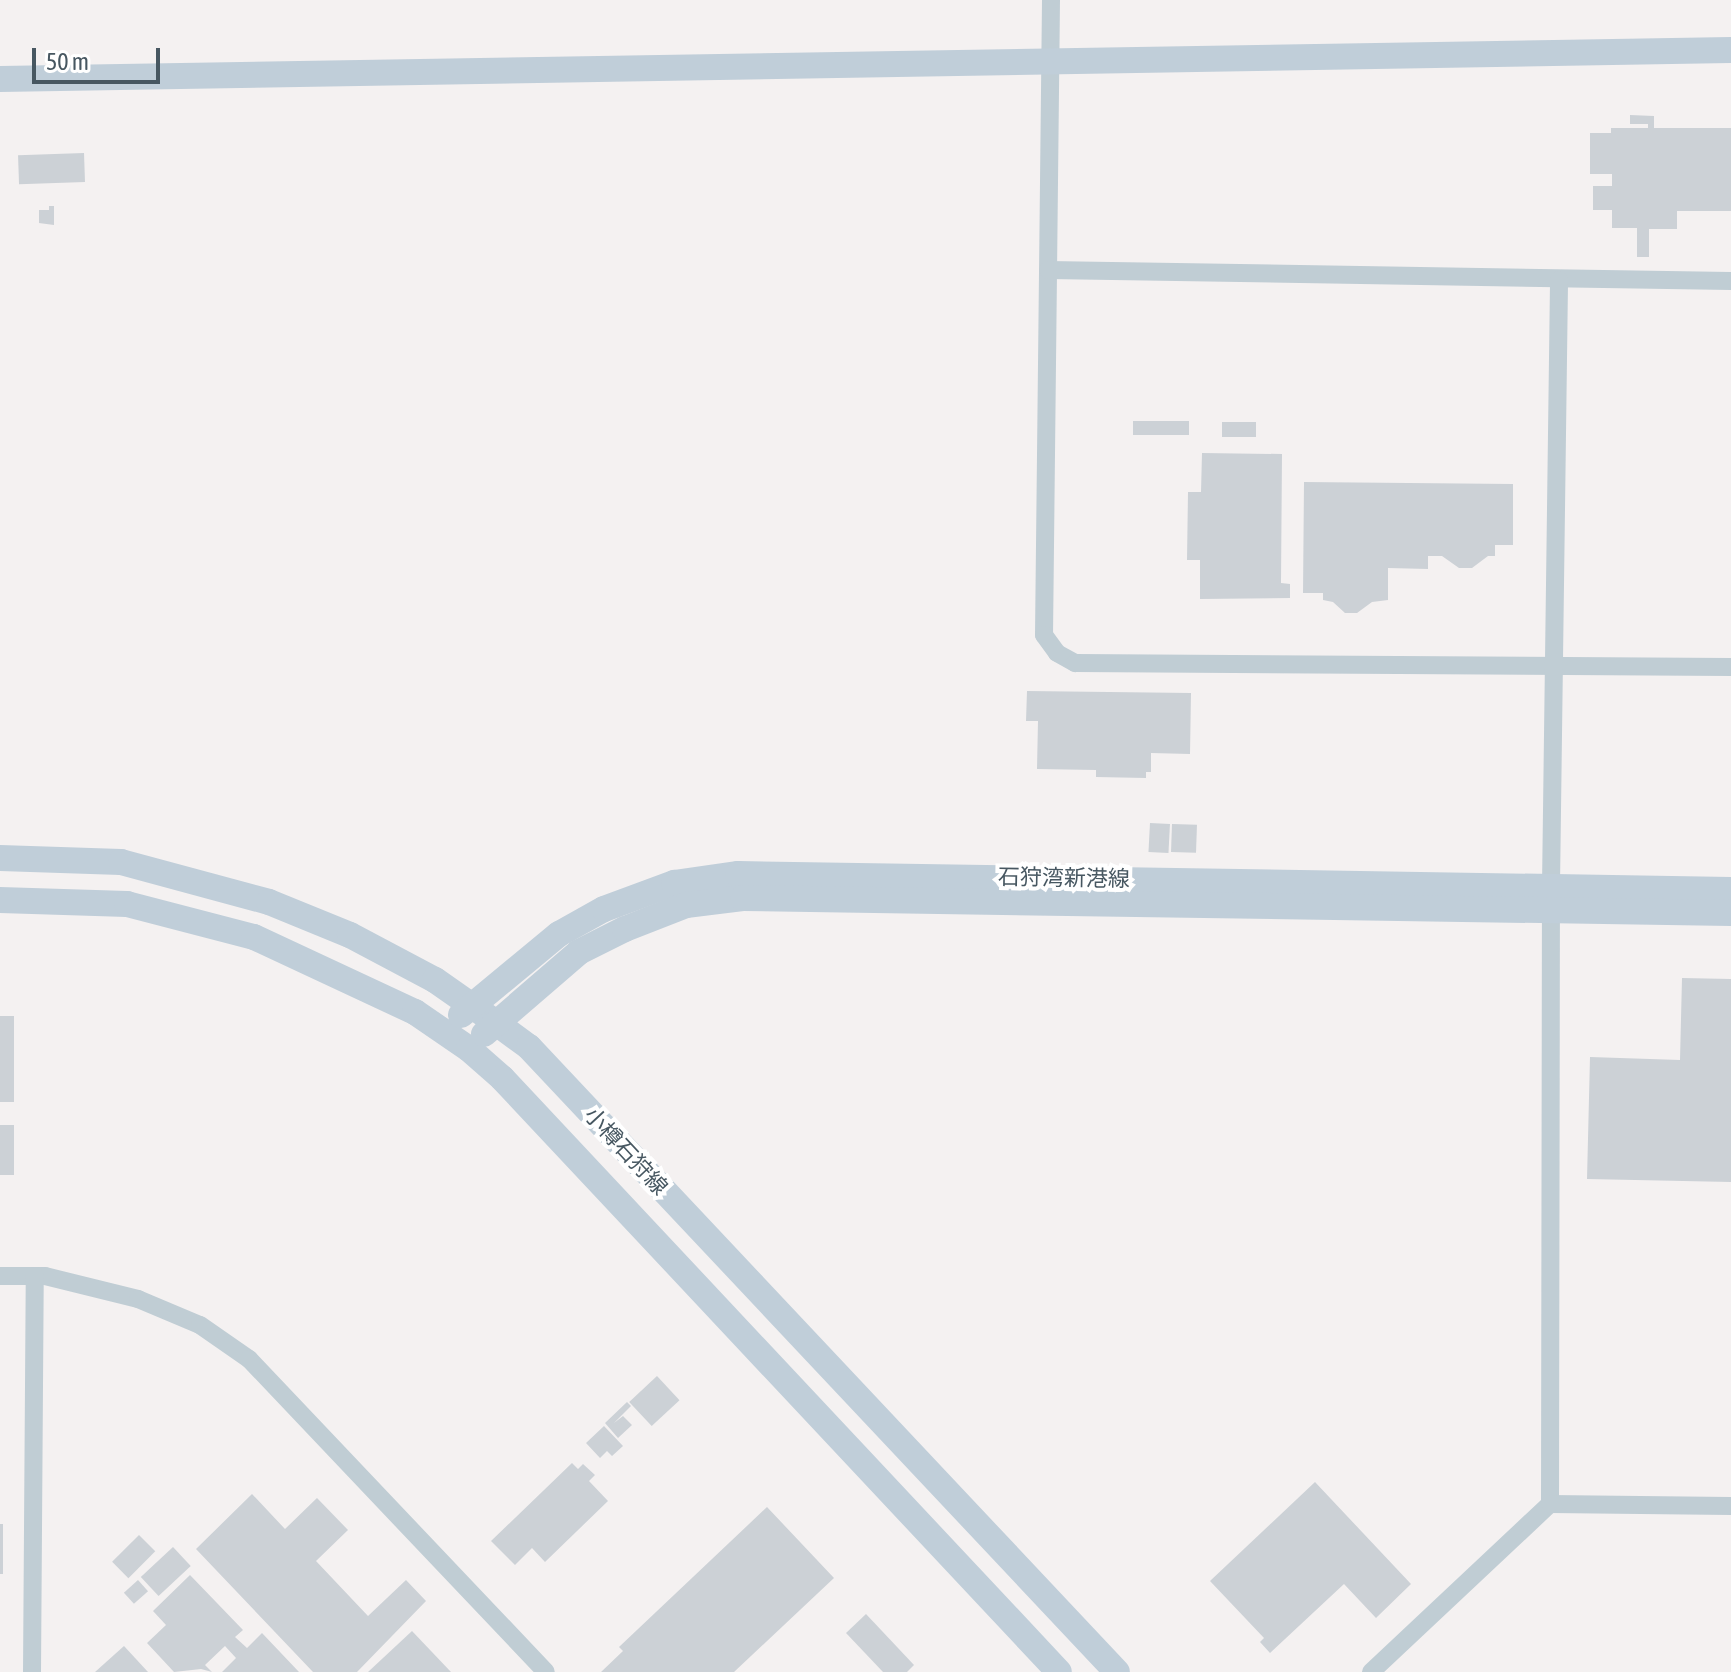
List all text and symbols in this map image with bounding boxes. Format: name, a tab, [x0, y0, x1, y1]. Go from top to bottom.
scale bar	[36, 32, 164, 82]
text: 50 m	[46, 48, 89, 75]
street label: 石狩湾新港線	[998, 864, 1130, 892]
street label: 小樽石狩線	[579, 1102, 673, 1200]

